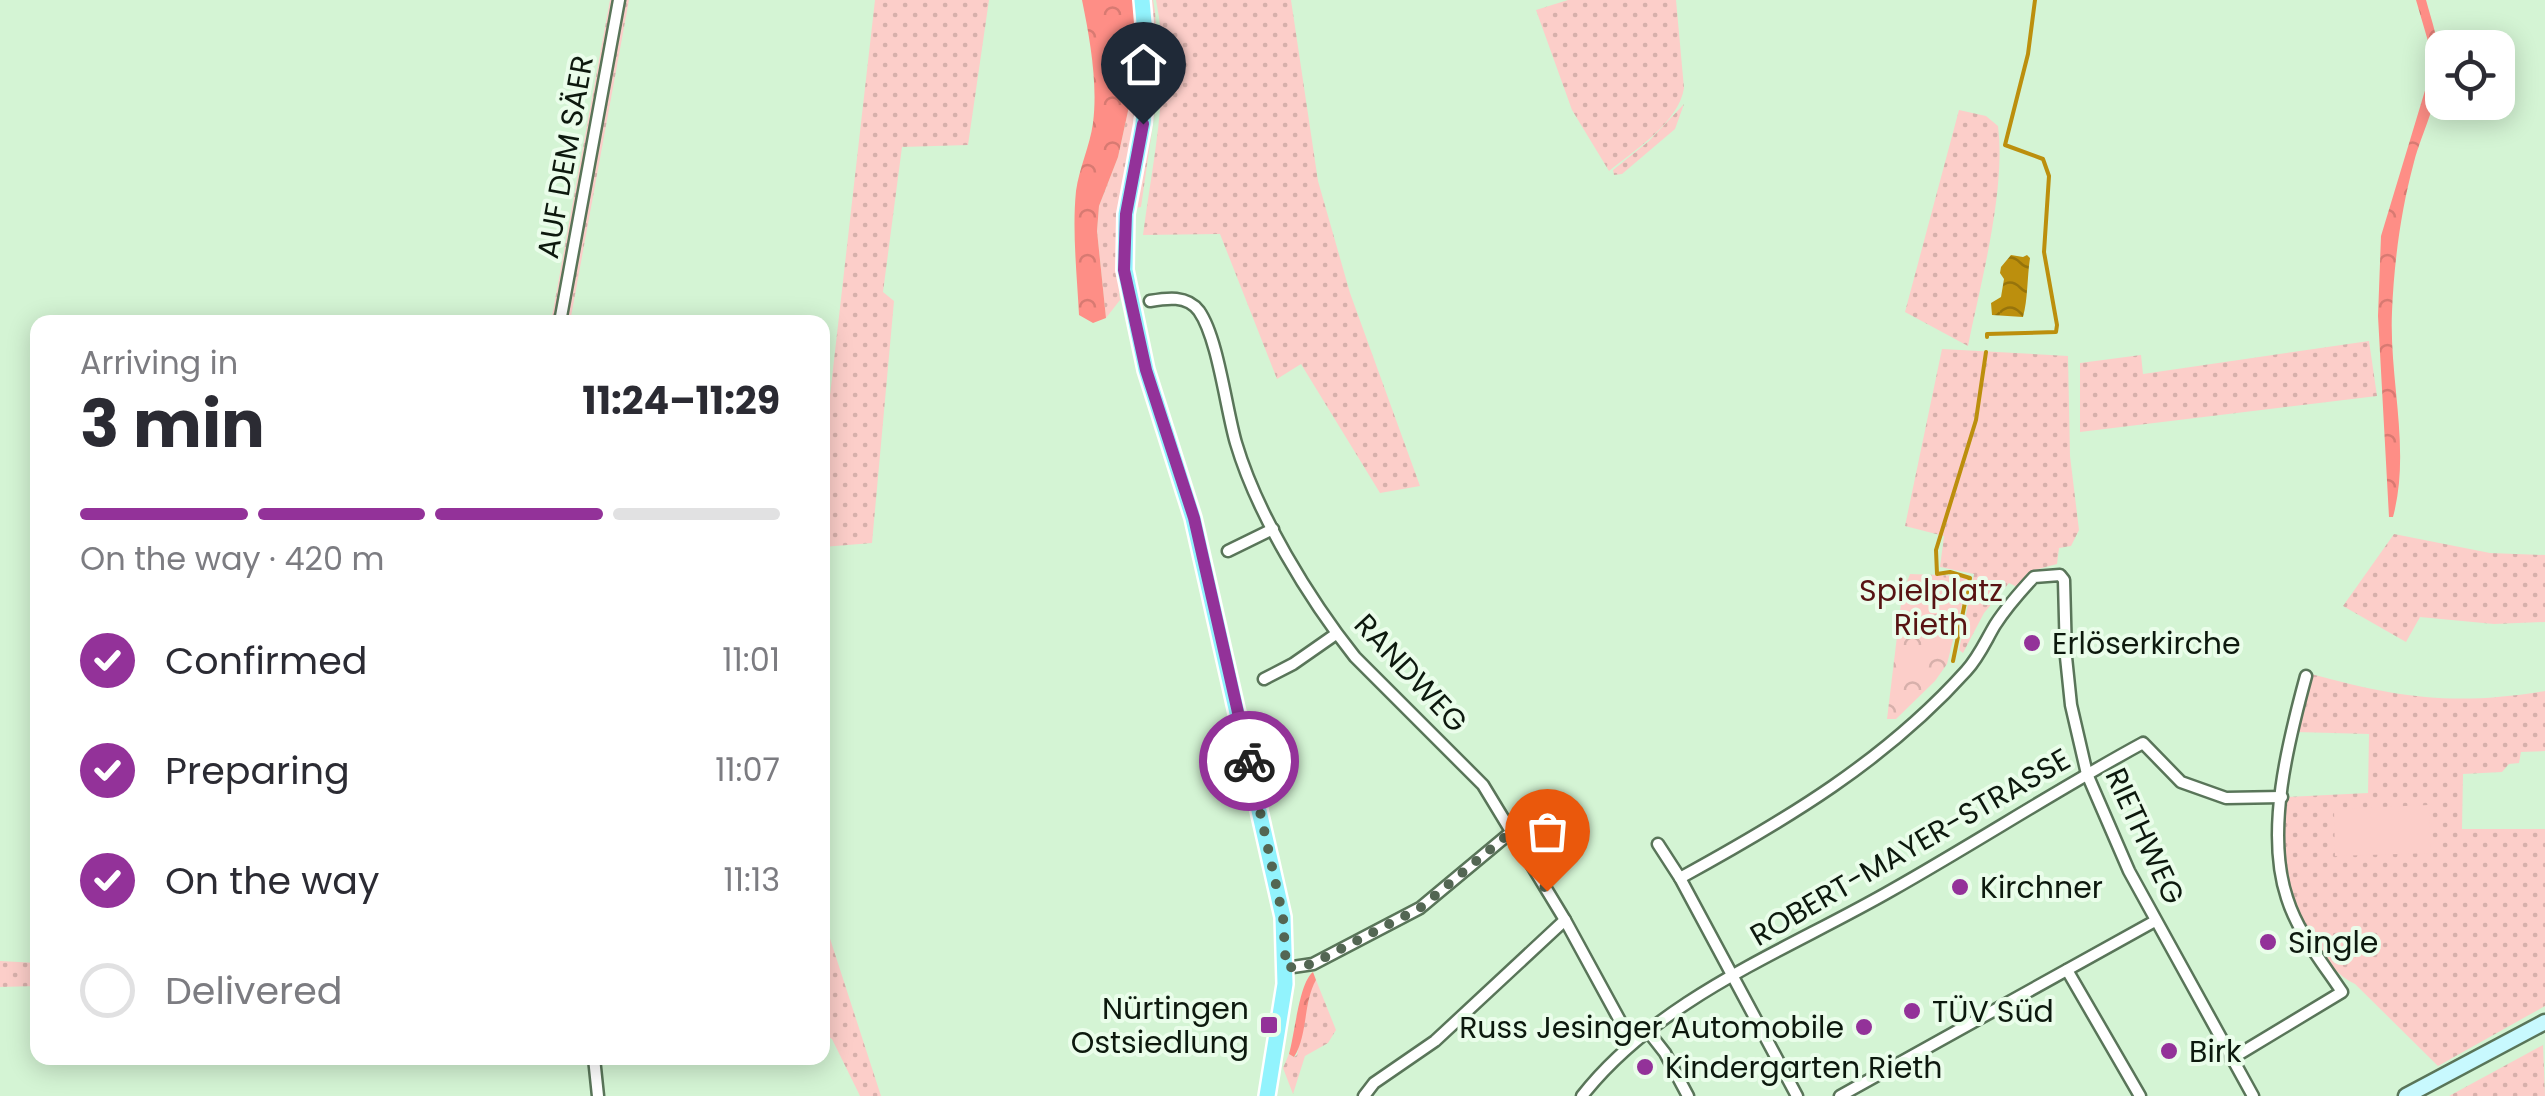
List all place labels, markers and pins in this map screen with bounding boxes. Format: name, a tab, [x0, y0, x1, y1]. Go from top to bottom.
pin	[1101, 22, 1186, 125]
place label: Erlöserkirche	[2052, 622, 2241, 665]
marker: Erlöserkirche	[2021, 632, 2043, 654]
pin	[1505, 789, 1590, 892]
place label: Kirchner	[1980, 866, 2103, 909]
marker: Kirchner	[1949, 876, 1971, 898]
place label: Single	[2288, 921, 2378, 964]
marker: Single	[2257, 931, 2279, 953]
place label: Nürtingen Ostsiedlung	[1071, 987, 1249, 1064]
place label: TÜV Süd	[1932, 990, 2054, 1033]
marker: TÜV Süd	[1901, 1000, 1923, 1022]
place label: Russ Jesinger Automobile	[1459, 1006, 1844, 1049]
marker: Nürtingen Ostsiedlung	[1258, 1014, 1280, 1036]
marker: Russ Jesinger Automobile	[1853, 1016, 1875, 1038]
place label: Birk	[2189, 1030, 2242, 1073]
marker: Birk	[2158, 1040, 2180, 1062]
place label: Kindergarten Rieth	[1665, 1046, 1942, 1089]
marker: Kindergarten Rieth	[1634, 1056, 1656, 1078]

